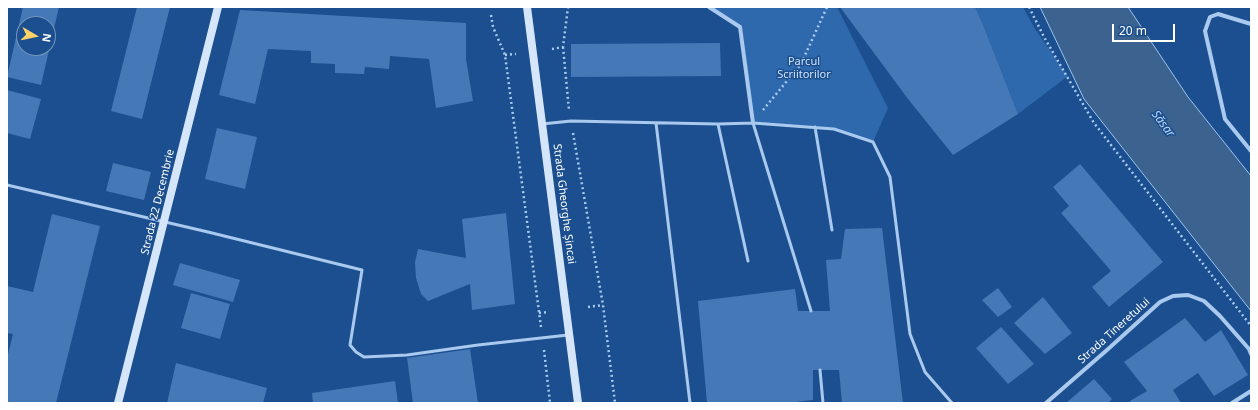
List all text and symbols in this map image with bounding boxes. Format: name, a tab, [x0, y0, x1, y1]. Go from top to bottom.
north arrow	[16, 16, 56, 56]
scale bar	[1114, 16, 1177, 42]
text: 20 m	[1119, 22, 1147, 39]
text: N	[39, 32, 55, 43]
park label: Parcul Scriitorilor	[777, 55, 831, 81]
water label: Săsar	[1148, 108, 1178, 140]
street label: Strada Gheorghe Șincai	[550, 143, 578, 265]
street label: Strada 22 Decembrie	[139, 148, 177, 256]
street label: Strada Tineretului	[1075, 295, 1153, 367]

